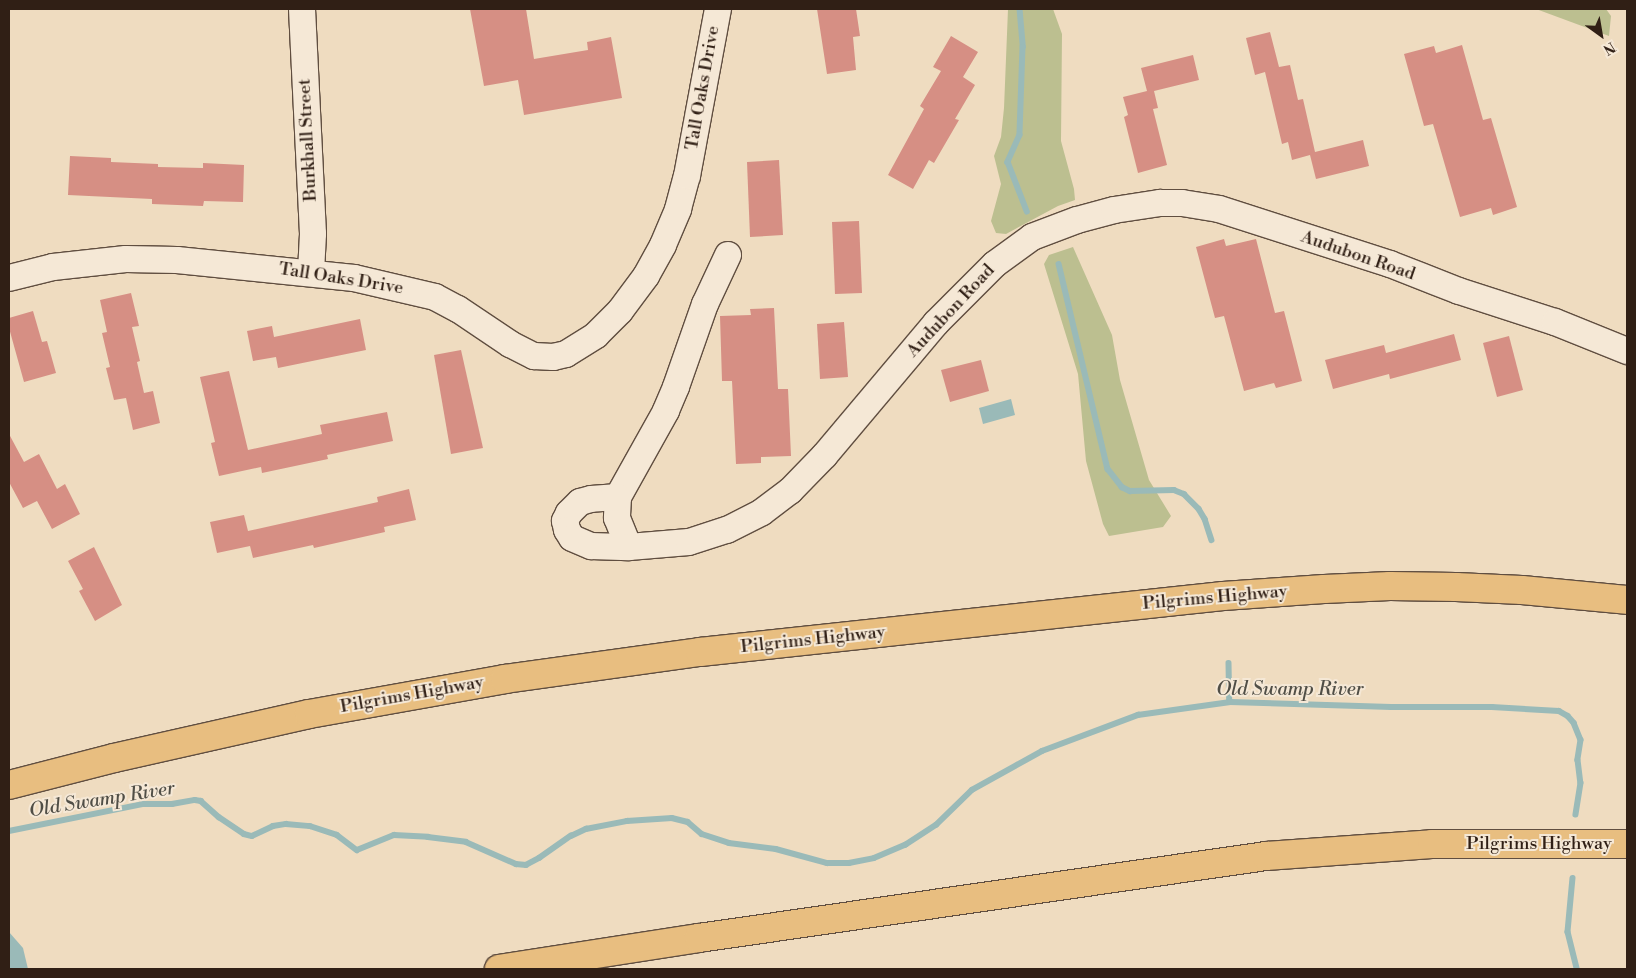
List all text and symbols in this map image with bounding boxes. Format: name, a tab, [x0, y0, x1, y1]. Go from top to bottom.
north arrow	[1576, 10, 1626, 60]
street label: Tall Oaks Drive	[681, 24, 725, 152]
text: N	[1599, 37, 1618, 58]
street label: Burkhall Street	[294, 78, 322, 202]
street label: Audubon Road	[1298, 226, 1418, 286]
street label: Tall Oaks Drive	[277, 258, 405, 300]
street label: Audubon Road	[902, 260, 1000, 362]
street label: Pilgrims Highway	[1142, 581, 1288, 615]
street label: Pilgrims Highway	[740, 622, 886, 658]
street label: Pilgrims Highway	[339, 672, 485, 718]
water label: Old Swamp River	[1216, 679, 1364, 701]
water label: Old Swamp River	[27, 777, 177, 823]
street label: Pilgrims Highway	[1466, 833, 1612, 855]

